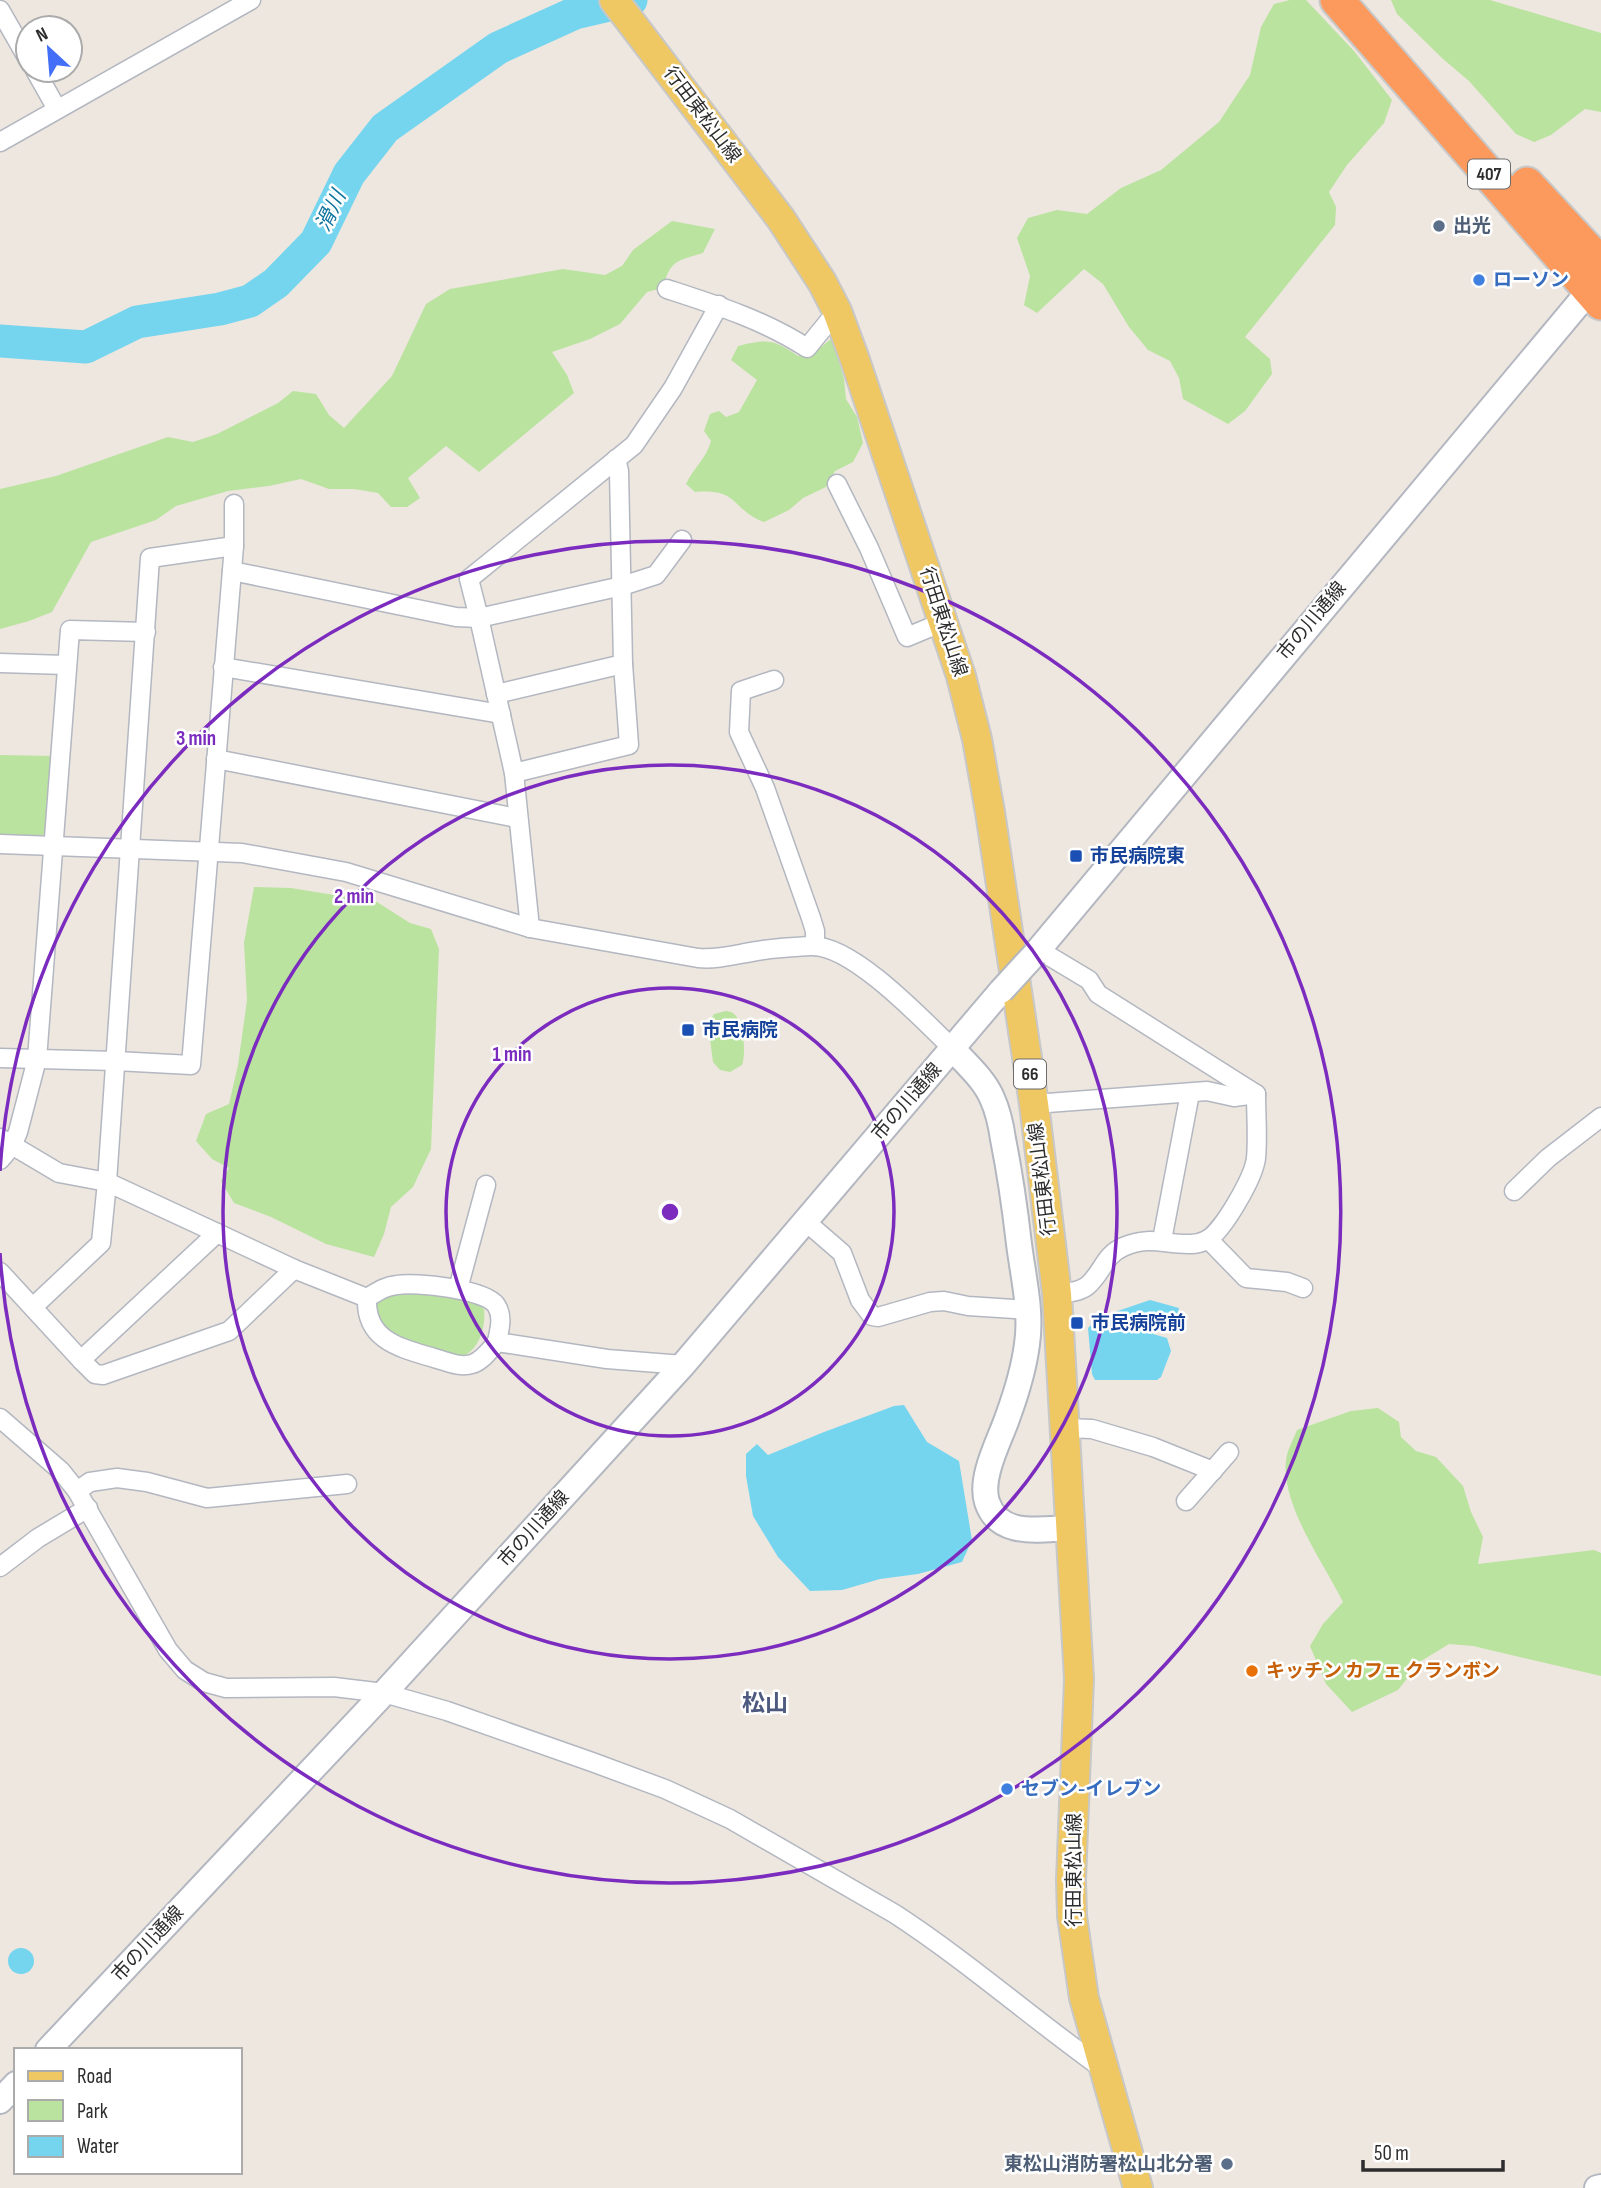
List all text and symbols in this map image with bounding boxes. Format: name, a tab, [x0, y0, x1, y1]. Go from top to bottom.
north arrow	[14, 14, 84, 84]
text: N	[33, 23, 52, 48]
street label: 行田東松山線	[659, 63, 745, 167]
road number: 407	[1468, 160, 1510, 188]
water label: 滑川	[311, 185, 352, 235]
place label: 出光	[1453, 215, 1491, 238]
marker: 出光	[1431, 218, 1447, 234]
place label: ローソン	[1493, 269, 1569, 292]
marker: ローソン	[1471, 272, 1487, 288]
street label: 行田東松山線	[914, 564, 972, 680]
street label: 市の川通線	[1273, 577, 1351, 665]
text: 3 min	[176, 726, 216, 751]
place label: 市民病院東	[1090, 845, 1185, 868]
marker: 市民病院東	[1068, 848, 1084, 864]
text: 2 min	[334, 884, 374, 909]
place label: 市民病院	[702, 1019, 778, 1042]
marker: 市民病院	[680, 1022, 696, 1038]
text: 1 min	[492, 1042, 532, 1067]
street label: 市の川通線	[867, 1059, 947, 1145]
road number: 66	[1014, 1059, 1046, 1088]
street label: 行田東松山線	[1025, 1121, 1061, 1237]
centre of rings	[658, 1200, 682, 1224]
place label: 市民病院前	[1091, 1312, 1186, 1335]
marker: 市民病院前	[1069, 1315, 1085, 1331]
street label: 市の川通線	[494, 1486, 574, 1572]
place label: キッチン カフェ クランボン	[1266, 1660, 1500, 1683]
marker: キッチン カフェ クランボン	[1244, 1663, 1260, 1679]
district label: 松山	[742, 1690, 788, 1718]
place label: セブン-イレブン	[1021, 1778, 1161, 1801]
marker: セブン-イレブン	[999, 1781, 1015, 1797]
street label: 行田東松山線	[1063, 1813, 1086, 1927]
street label: 市の川通線	[107, 1901, 189, 1987]
legend	[14, 2048, 242, 2174]
text: Road	[77, 2064, 112, 2089]
text: Park	[77, 2099, 108, 2124]
scale bar	[1363, 2128, 1503, 2172]
text: Water	[77, 2134, 119, 2159]
text: 50 m	[1374, 2141, 1409, 2166]
place label: 東松山消防署松山北分署	[1004, 2153, 1213, 2176]
marker: 東松山消防署松山北分署	[1219, 2156, 1235, 2172]

